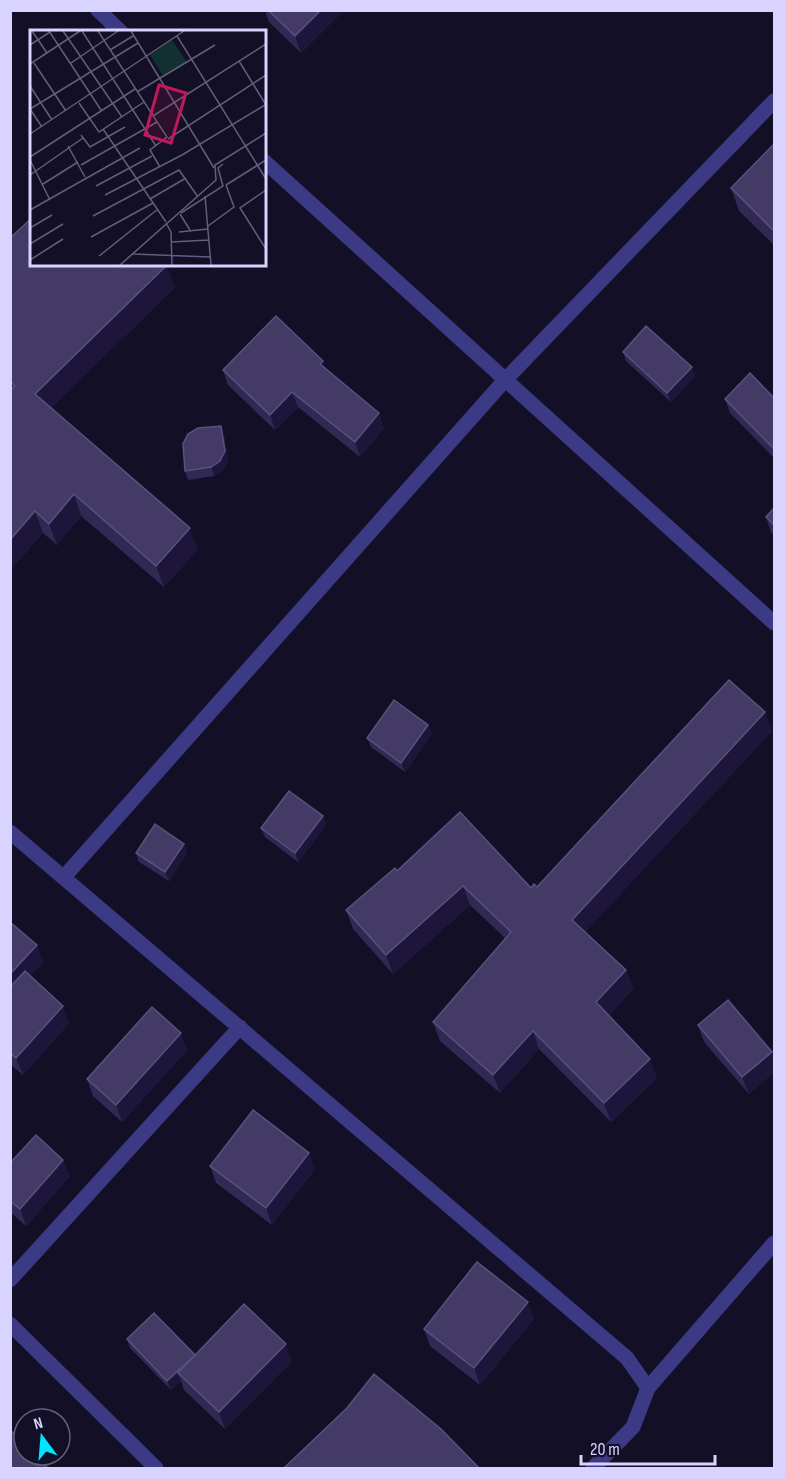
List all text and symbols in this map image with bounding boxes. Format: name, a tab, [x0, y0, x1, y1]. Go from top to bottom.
inset map	[30, 30, 266, 266]
north arrow	[12, 1407, 72, 1467]
text: N	[32, 1414, 45, 1434]
scale bar	[581, 1428, 714, 1466]
text: 20 m	[590, 1439, 620, 1460]

